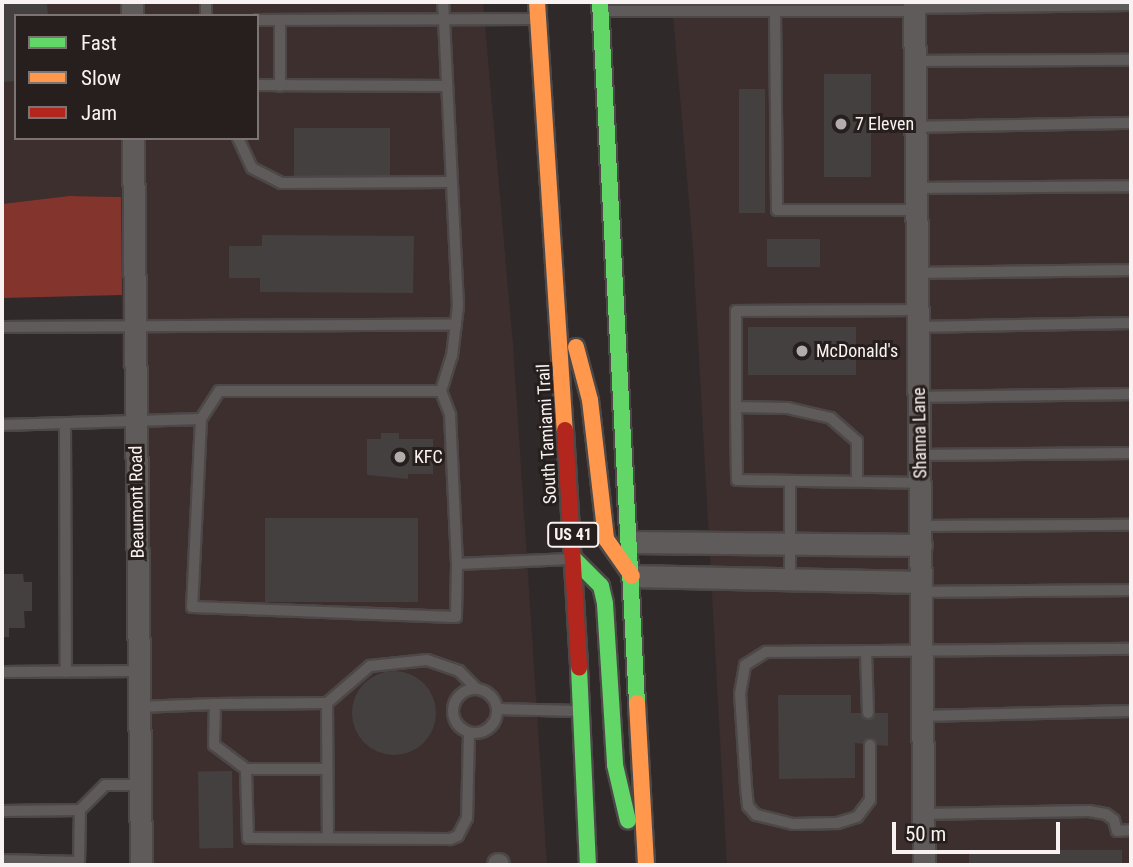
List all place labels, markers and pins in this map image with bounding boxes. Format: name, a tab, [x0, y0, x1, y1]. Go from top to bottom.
place label: 7 Eleven	[855, 113, 914, 135]
marker: 7 Eleven	[833, 116, 849, 132]
place label: McDonald's	[816, 340, 898, 362]
marker: McDonald's	[794, 343, 810, 359]
place label: KFC	[414, 446, 443, 468]
marker: KFC	[392, 449, 408, 465]

